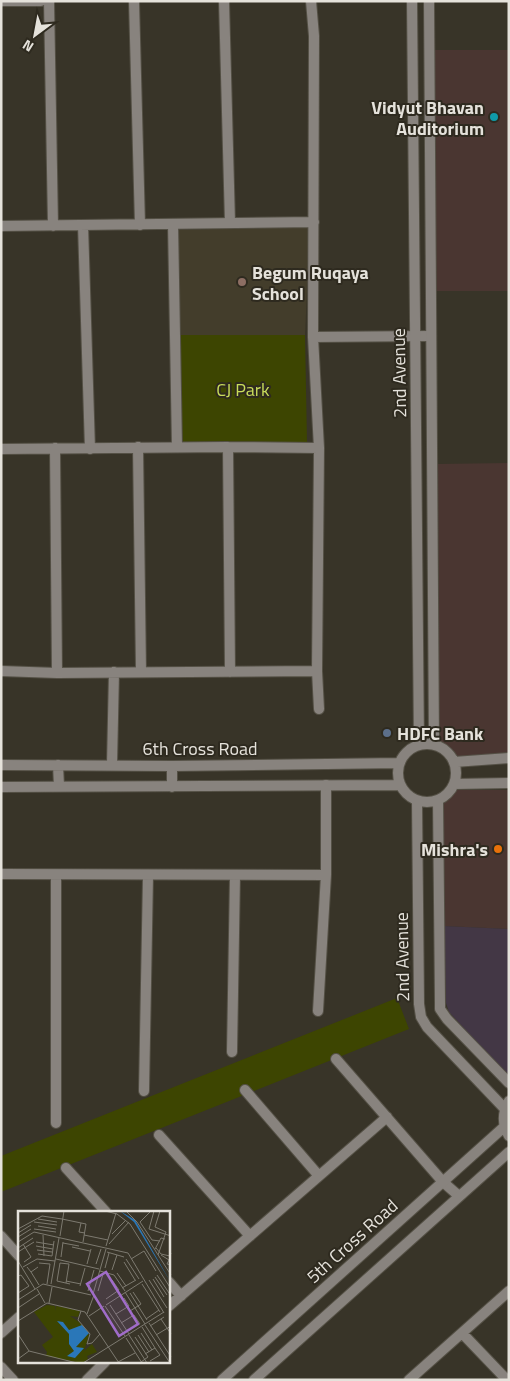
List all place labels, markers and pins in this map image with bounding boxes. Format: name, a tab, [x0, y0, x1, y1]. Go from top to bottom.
place label: Vidyut Bhavan Auditorium	[371, 94, 484, 142]
marker: Vidyut Bhavan Auditorium	[488, 111, 500, 123]
place label: Begum Ruqaya School	[252, 259, 369, 307]
marker: Begum Ruqaya School	[236, 276, 248, 288]
place label: HDFC Bank	[397, 720, 484, 747]
marker: HDFC Bank	[381, 727, 393, 739]
place label: Mishra's	[421, 836, 488, 863]
marker: Mishra's	[492, 843, 504, 855]

